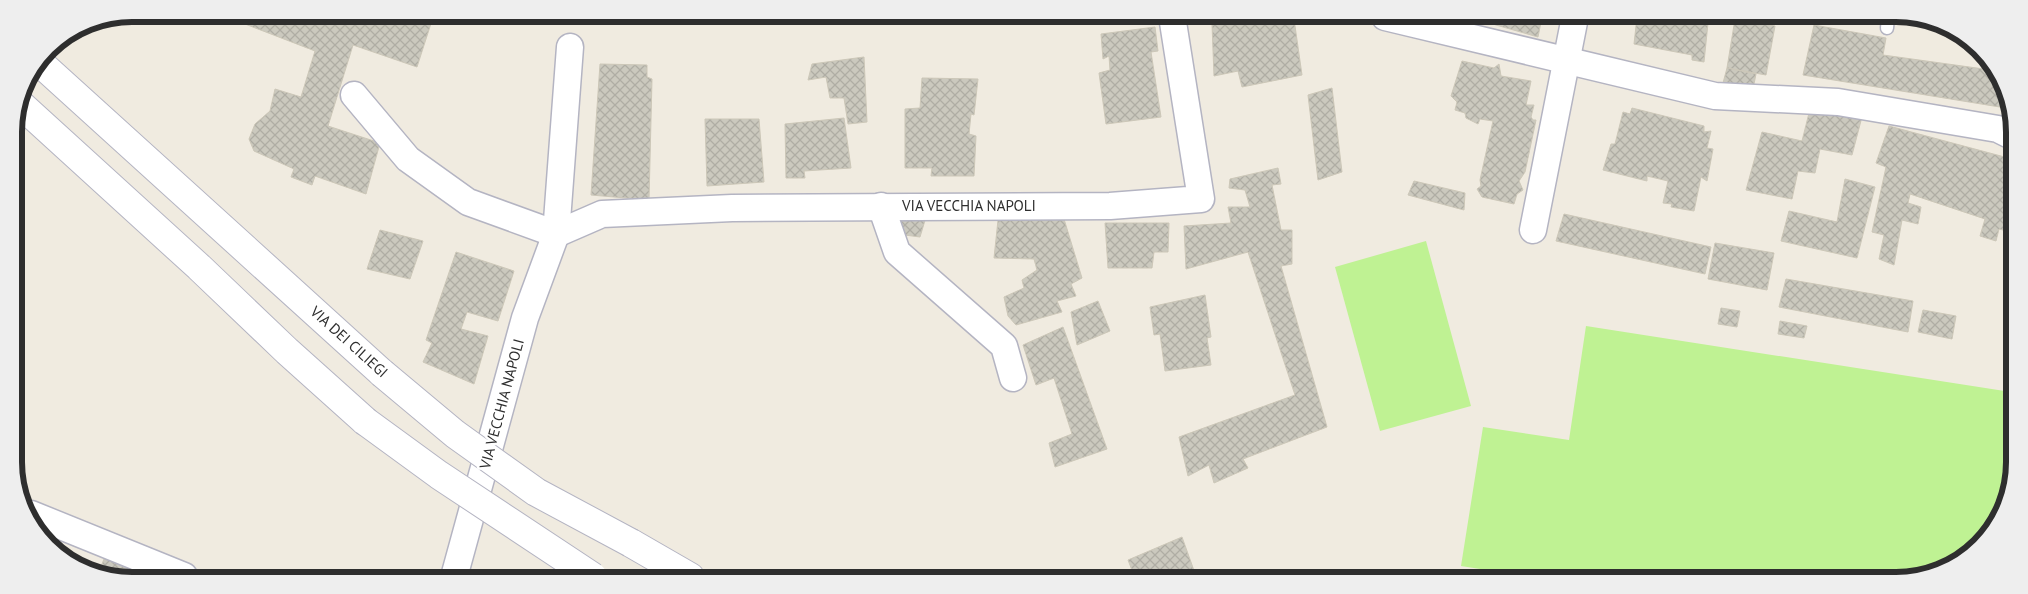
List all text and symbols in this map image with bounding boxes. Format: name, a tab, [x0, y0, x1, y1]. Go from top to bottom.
street label: VIA VECCHIA NAPOLI	[901, 196, 1036, 215]
street label: VIA DEI CILIEGI	[306, 301, 392, 381]
street label: VIA VECCHIA NAPOLI	[475, 337, 528, 472]

